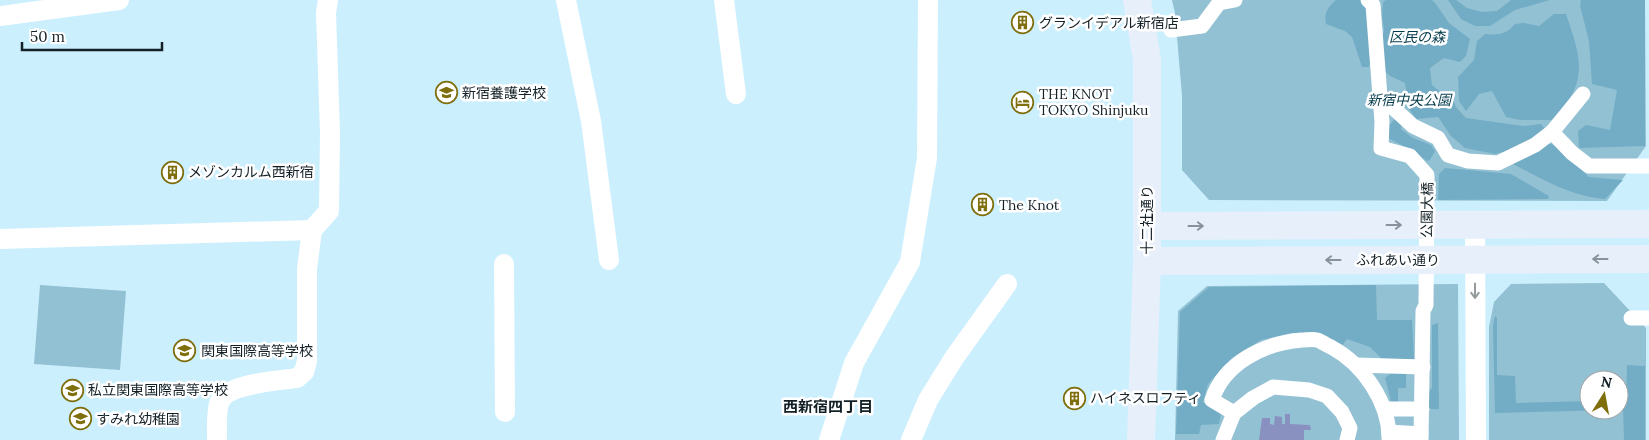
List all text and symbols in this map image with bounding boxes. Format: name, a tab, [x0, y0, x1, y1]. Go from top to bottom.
building icon: グランイデアル新宿店	[1011, 11, 1035, 35]
place label: グランイデアル新宿店	[1039, 14, 1179, 32]
scale bar	[22, 20, 162, 52]
text: 50 m	[30, 27, 65, 46]
park label: 区民の森	[1389, 28, 1447, 46]
school or university icon: 新宿養護学校	[434, 81, 458, 105]
place label: 新宿養護学校	[462, 84, 546, 102]
place label: THE KNOT TOKYO Shinjuku	[1039, 85, 1148, 119]
hotel icon: THE KNOT TOKYO Shinjuku	[1011, 90, 1035, 114]
park label: 新宿中央公園	[1367, 91, 1453, 109]
building icon: メゾンカルム西新宿	[160, 160, 184, 184]
place label: メゾンカルム西新宿	[188, 163, 314, 181]
street label: 公園大橋	[1418, 182, 1436, 238]
street label: 十二社通り	[1138, 185, 1156, 255]
building icon: The Knot	[971, 193, 995, 217]
place label: The Knot	[999, 196, 1060, 214]
one-way arrow	[1385, 220, 1401, 230]
one-way arrow	[1188, 221, 1204, 231]
street label: ふれあい通り	[1356, 251, 1440, 269]
one-way arrow	[1593, 254, 1609, 264]
one-way arrow	[1325, 255, 1342, 265]
one-way arrow	[1470, 283, 1480, 299]
school or university icon: 関東国際高等学校	[173, 339, 197, 363]
place label: 関東国際高等学校	[201, 342, 313, 360]
north arrow	[1579, 370, 1629, 420]
text: N	[1599, 372, 1614, 392]
school or university icon: 私立関東国際高等学校	[60, 378, 84, 402]
place label: 私立関東国際高等学校	[88, 381, 228, 399]
building icon: ハイネスロフティ	[1062, 386, 1086, 410]
place label: ハイネスロフティ	[1090, 389, 1201, 407]
district label: 西新宿四丁目	[783, 397, 873, 416]
school or university icon: すみれ幼稚園	[68, 407, 92, 431]
place label: すみれ幼稚園	[96, 410, 180, 428]

